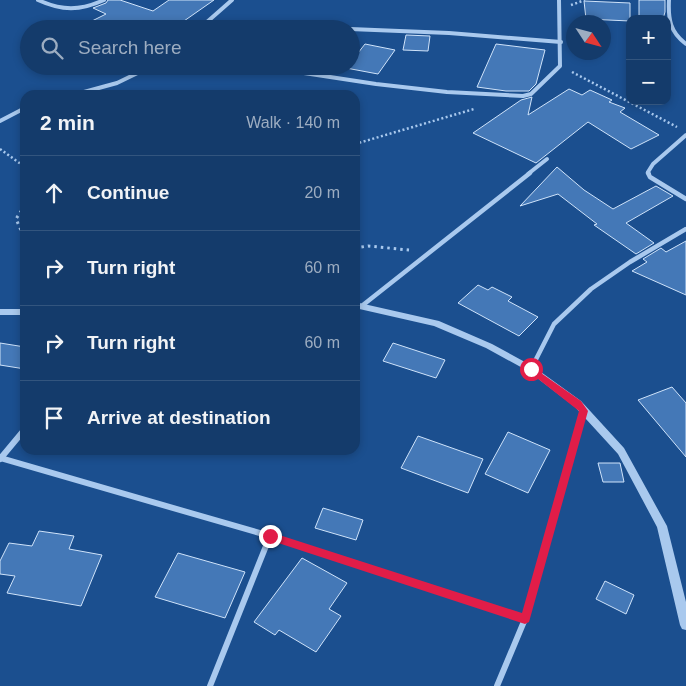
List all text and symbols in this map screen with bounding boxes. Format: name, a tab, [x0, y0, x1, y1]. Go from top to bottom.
north arrow	[566, 15, 611, 60]
map controls	[626, 15, 671, 105]
button: +	[626, 15, 671, 60]
search box	[20, 20, 360, 75]
icon: search	[38, 34, 66, 62]
text: Search here	[78, 37, 182, 58]
button: −	[626, 60, 671, 105]
text: 2 min	[40, 111, 95, 134]
text: Walk · 140 m	[246, 114, 340, 131]
icon: ahead	[40, 179, 68, 207]
text: Continue	[87, 182, 169, 203]
text: 20 m	[304, 184, 340, 201]
icon: right	[40, 254, 68, 282]
text: Turn right	[87, 257, 175, 278]
text: 60 m	[304, 259, 340, 276]
icon: right	[40, 329, 68, 357]
text: Turn right	[87, 332, 175, 353]
text: 60 m	[304, 334, 340, 351]
route start	[520, 358, 543, 381]
icon: arrive	[40, 404, 68, 432]
text: Arrive at destination	[87, 407, 271, 428]
route end	[259, 525, 282, 548]

